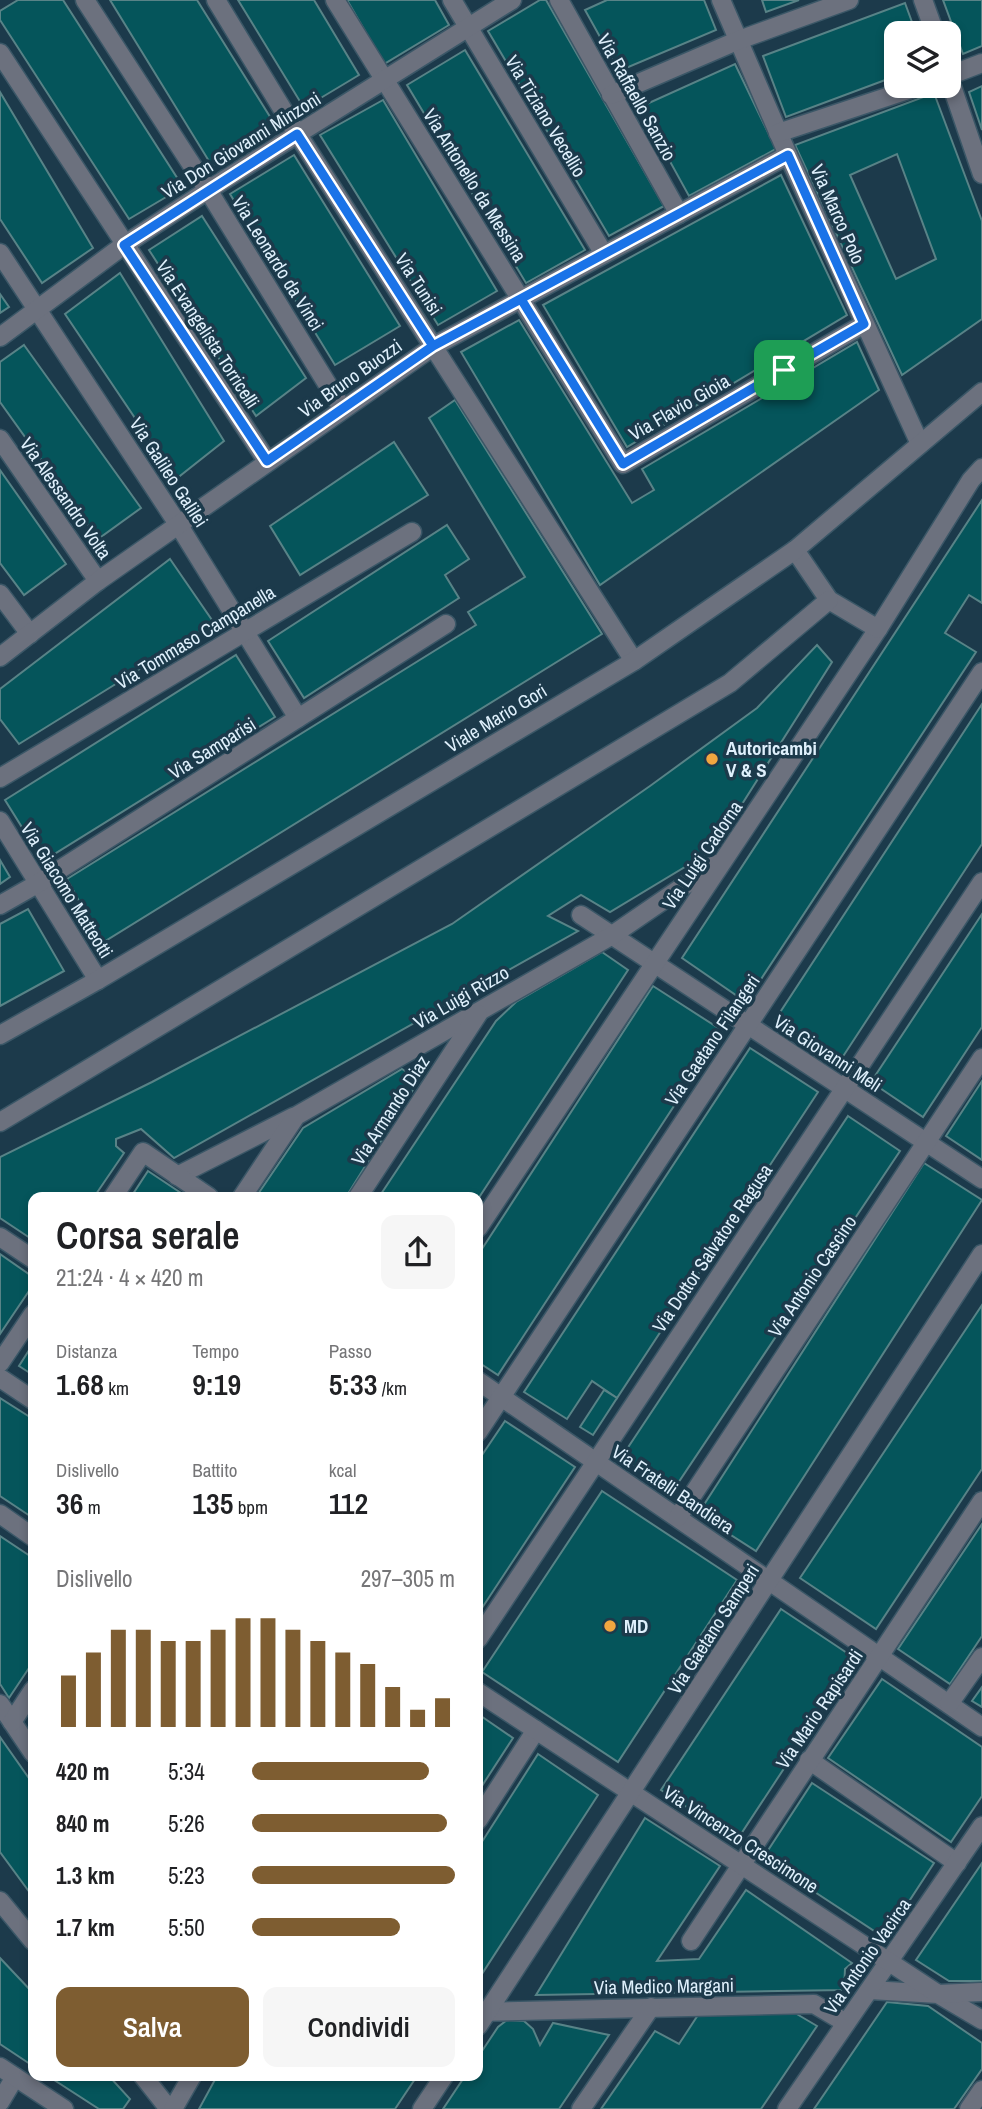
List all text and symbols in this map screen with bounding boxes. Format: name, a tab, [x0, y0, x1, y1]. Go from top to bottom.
map controls	[884, 21, 961, 98]
button: layers	[884, 21, 961, 98]
street label: Via Raffaello Sanzio	[591, 29, 683, 165]
street label: Via Tiziano Vecellio	[499, 50, 593, 182]
street label: Via Don Giovanni Minzoni	[156, 85, 326, 205]
street label: Via Antonello da Messina	[417, 103, 533, 267]
street label: Via Marco Polo	[805, 160, 871, 268]
street label: Via Leonardo da Vinci	[226, 191, 330, 335]
street label: Via Tunisi	[389, 248, 449, 320]
street label: Via Evangelista Torricelli	[150, 255, 266, 413]
street label: Via Bruno Buozzi	[293, 333, 407, 423]
pin	[754, 340, 814, 400]
icon: arrive	[765, 351, 803, 389]
street label: Via Flavio Gioia	[624, 367, 734, 446]
street label: Via Galileo Galilei	[124, 412, 214, 532]
street label: Via Alessandro Volta	[14, 432, 118, 565]
street label: Via Tommaso Campanella	[110, 579, 280, 695]
street label: Viale Mario Gori	[440, 677, 552, 759]
street label: Via Samparisi	[163, 711, 261, 785]
place label: Autoricambi V & S	[726, 735, 817, 783]
marker: Autoricambi V & S	[704, 751, 720, 767]
street label: Via Luigi Cadorna	[656, 795, 748, 915]
street label: Via Giacomo Matteotti	[15, 817, 119, 963]
street label: Via Luigi Rizzo	[408, 959, 514, 1035]
street label: Via Gaetano Filangeri	[658, 969, 766, 1111]
street label: Via Giovanni Meli	[769, 1008, 887, 1098]
street label: Via Armando Diaz	[345, 1050, 435, 1170]
street label: Via Dottor Salvatore Ragusa	[646, 1158, 778, 1337]
text: Corsa serale	[56, 1210, 239, 1261]
street label: Via Antonio Cascino	[762, 1210, 862, 1342]
button: share	[381, 1215, 455, 1289]
text: 21:24 · 4 × 420 m	[56, 1262, 203, 1293]
text: Distanza	[56, 1338, 117, 1364]
text: Tempo	[192, 1338, 239, 1364]
text: Passo	[329, 1338, 372, 1364]
text: 1.68	[56, 1364, 104, 1404]
text: 9:19	[192, 1364, 241, 1404]
text: 5:33	[329, 1364, 377, 1404]
text: km	[104, 1375, 129, 1401]
text: /km	[377, 1375, 407, 1401]
street label: Via Fratelli Bandiera	[607, 1438, 740, 1540]
text: Dislivello	[56, 1457, 119, 1483]
text: Battito	[192, 1457, 237, 1483]
text: kcal	[329, 1457, 356, 1483]
text: 36	[56, 1483, 83, 1523]
text: 135	[192, 1483, 233, 1523]
text: 112	[329, 1483, 368, 1523]
text: m	[83, 1494, 101, 1520]
text: bpm	[233, 1494, 268, 1520]
street label: Via Gaetano Samperi	[661, 1559, 765, 1699]
text: Dislivello	[56, 1563, 133, 1594]
text: 297–305 m	[361, 1563, 455, 1594]
place label: MD	[624, 1613, 648, 1639]
marker: MD	[602, 1618, 618, 1634]
street label: Via Mario Rapisardi	[769, 1644, 869, 1774]
text: 420 m	[56, 1756, 109, 1787]
text: 5:34	[168, 1756, 205, 1787]
street label: Via Vincenzo Crescimone	[658, 1779, 824, 1899]
text: 840 m	[56, 1808, 109, 1839]
text: 5:26	[168, 1808, 205, 1839]
text: 1.3 km	[56, 1860, 115, 1891]
text: 5:23	[168, 1860, 205, 1891]
street label: Via Antonio Vacirca	[817, 1892, 917, 2019]
text: 1.7 km	[56, 1912, 115, 1943]
text: 5:50	[168, 1912, 205, 1943]
street label: Via Medico Margani	[594, 1972, 734, 2000]
button: Salva	[56, 1987, 249, 2067]
button: Condividi	[263, 1987, 455, 2067]

